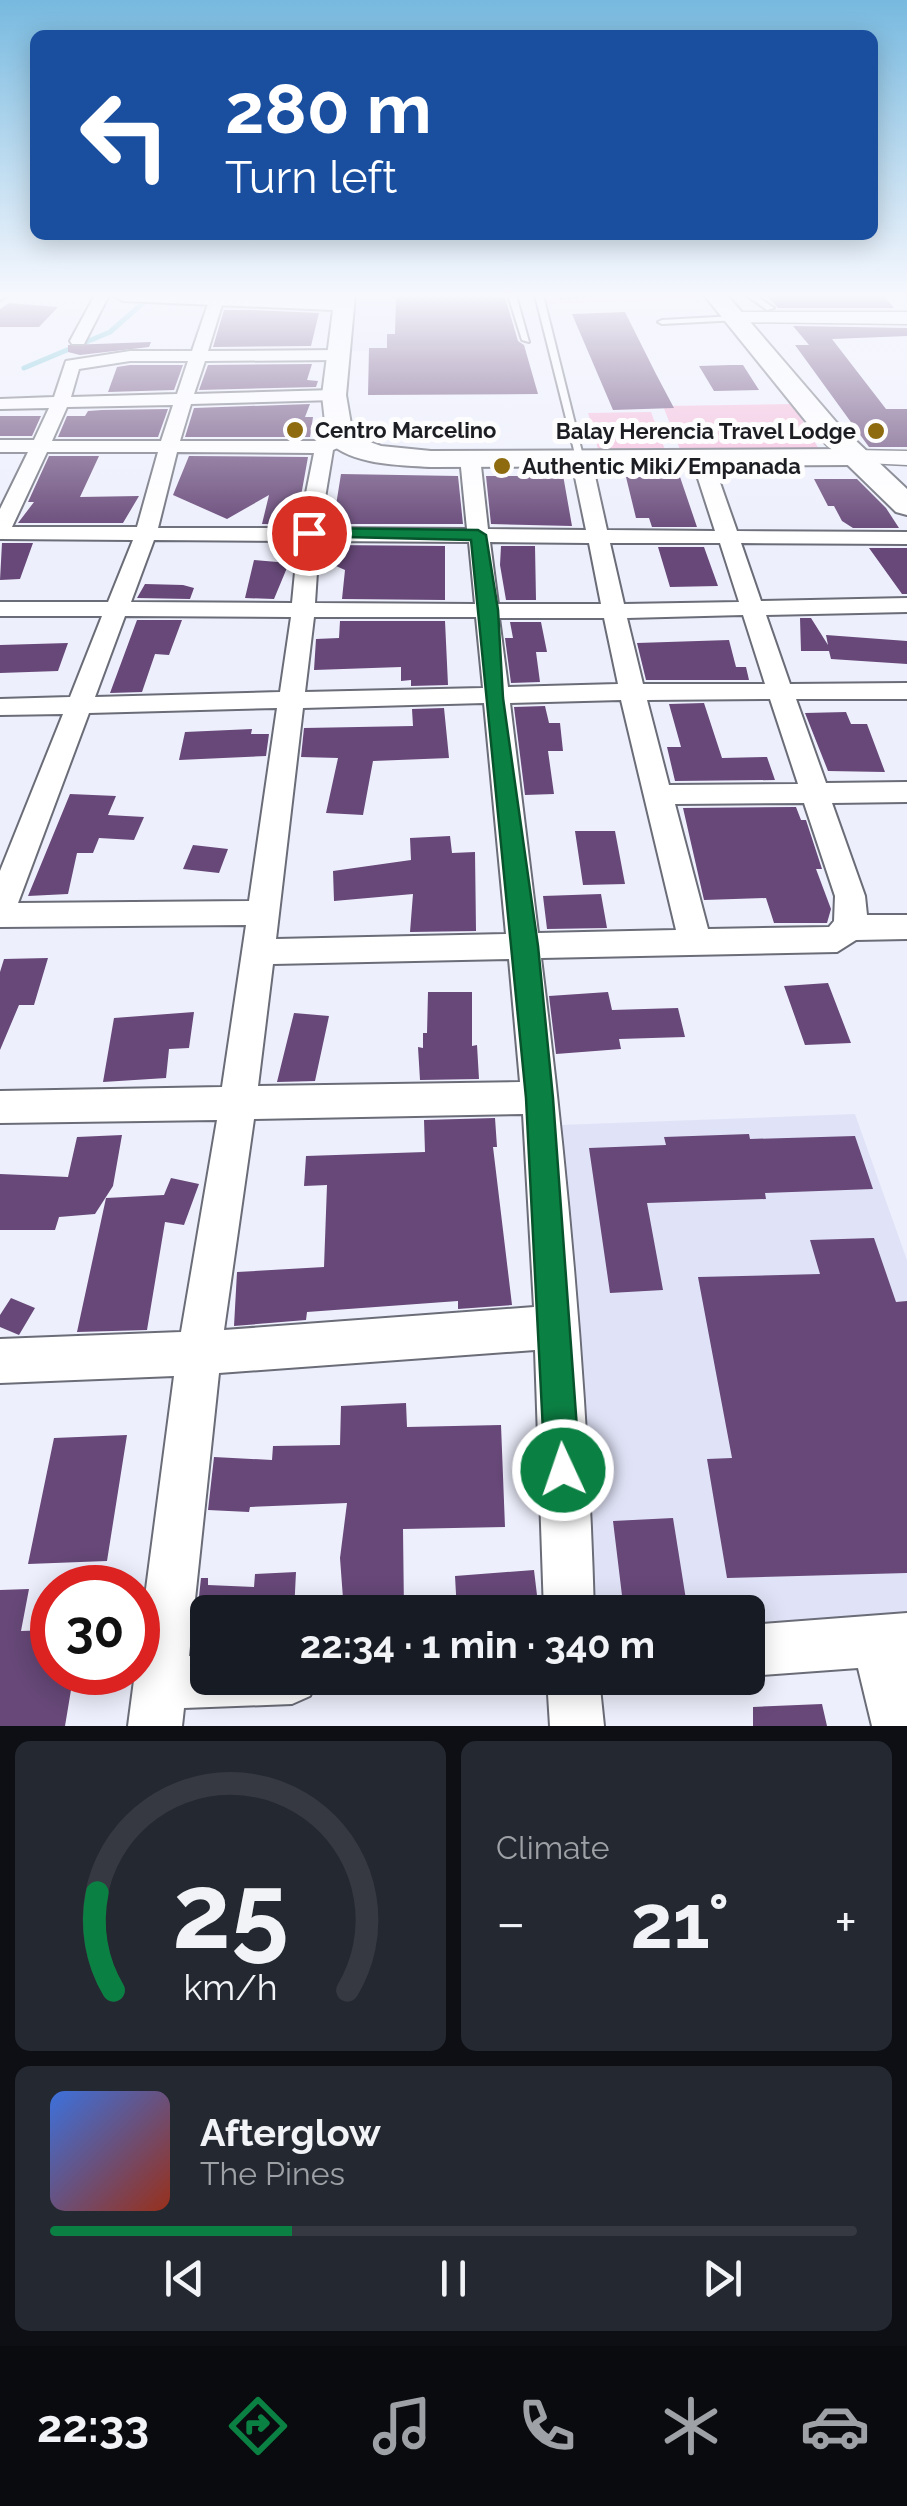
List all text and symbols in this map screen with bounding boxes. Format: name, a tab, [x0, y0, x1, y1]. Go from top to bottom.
text: 280 m	[225, 67, 432, 149]
icon: left	[60, 70, 190, 200]
text: Turn left	[225, 151, 397, 204]
place label: Centro Marcelino	[315, 417, 496, 443]
place label: Balay Herencia Travel Lodge	[556, 418, 856, 444]
marker: Centro Marcelino	[284, 419, 306, 441]
marker: Balay Herencia Travel Lodge	[865, 420, 887, 442]
place label: Authentic Miki/Empanada	[522, 453, 801, 479]
marker: Authentic Miki/Empanada	[491, 455, 513, 477]
pin	[267, 491, 352, 576]
icon: arrive	[282, 506, 337, 561]
position arrow	[511, 1418, 615, 1522]
speed limit sign: 30	[30, 1565, 160, 1695]
text: 22:34 · 1 min · 340 m	[300, 1622, 655, 1667]
text: Climate	[496, 1829, 610, 1866]
text: 25	[172, 1850, 289, 1972]
text: 21°	[630, 1877, 729, 1966]
text: −	[496, 1890, 526, 1955]
text: +	[834, 1890, 857, 1955]
text: km/h	[183, 1966, 278, 2008]
text: Afterglow	[200, 2110, 381, 2155]
text: The Pines	[200, 2155, 345, 2192]
icon: previous	[157, 2251, 212, 2306]
icon: pause	[426, 2251, 481, 2306]
icon: next	[695, 2251, 750, 2306]
icon: directions	[223, 2391, 293, 2461]
icon: music	[367, 2391, 437, 2461]
icon: phone	[512, 2391, 582, 2461]
icon: climate	[656, 2391, 726, 2461]
icon: car	[800, 2391, 870, 2461]
text: 22:33	[37, 2400, 149, 2453]

